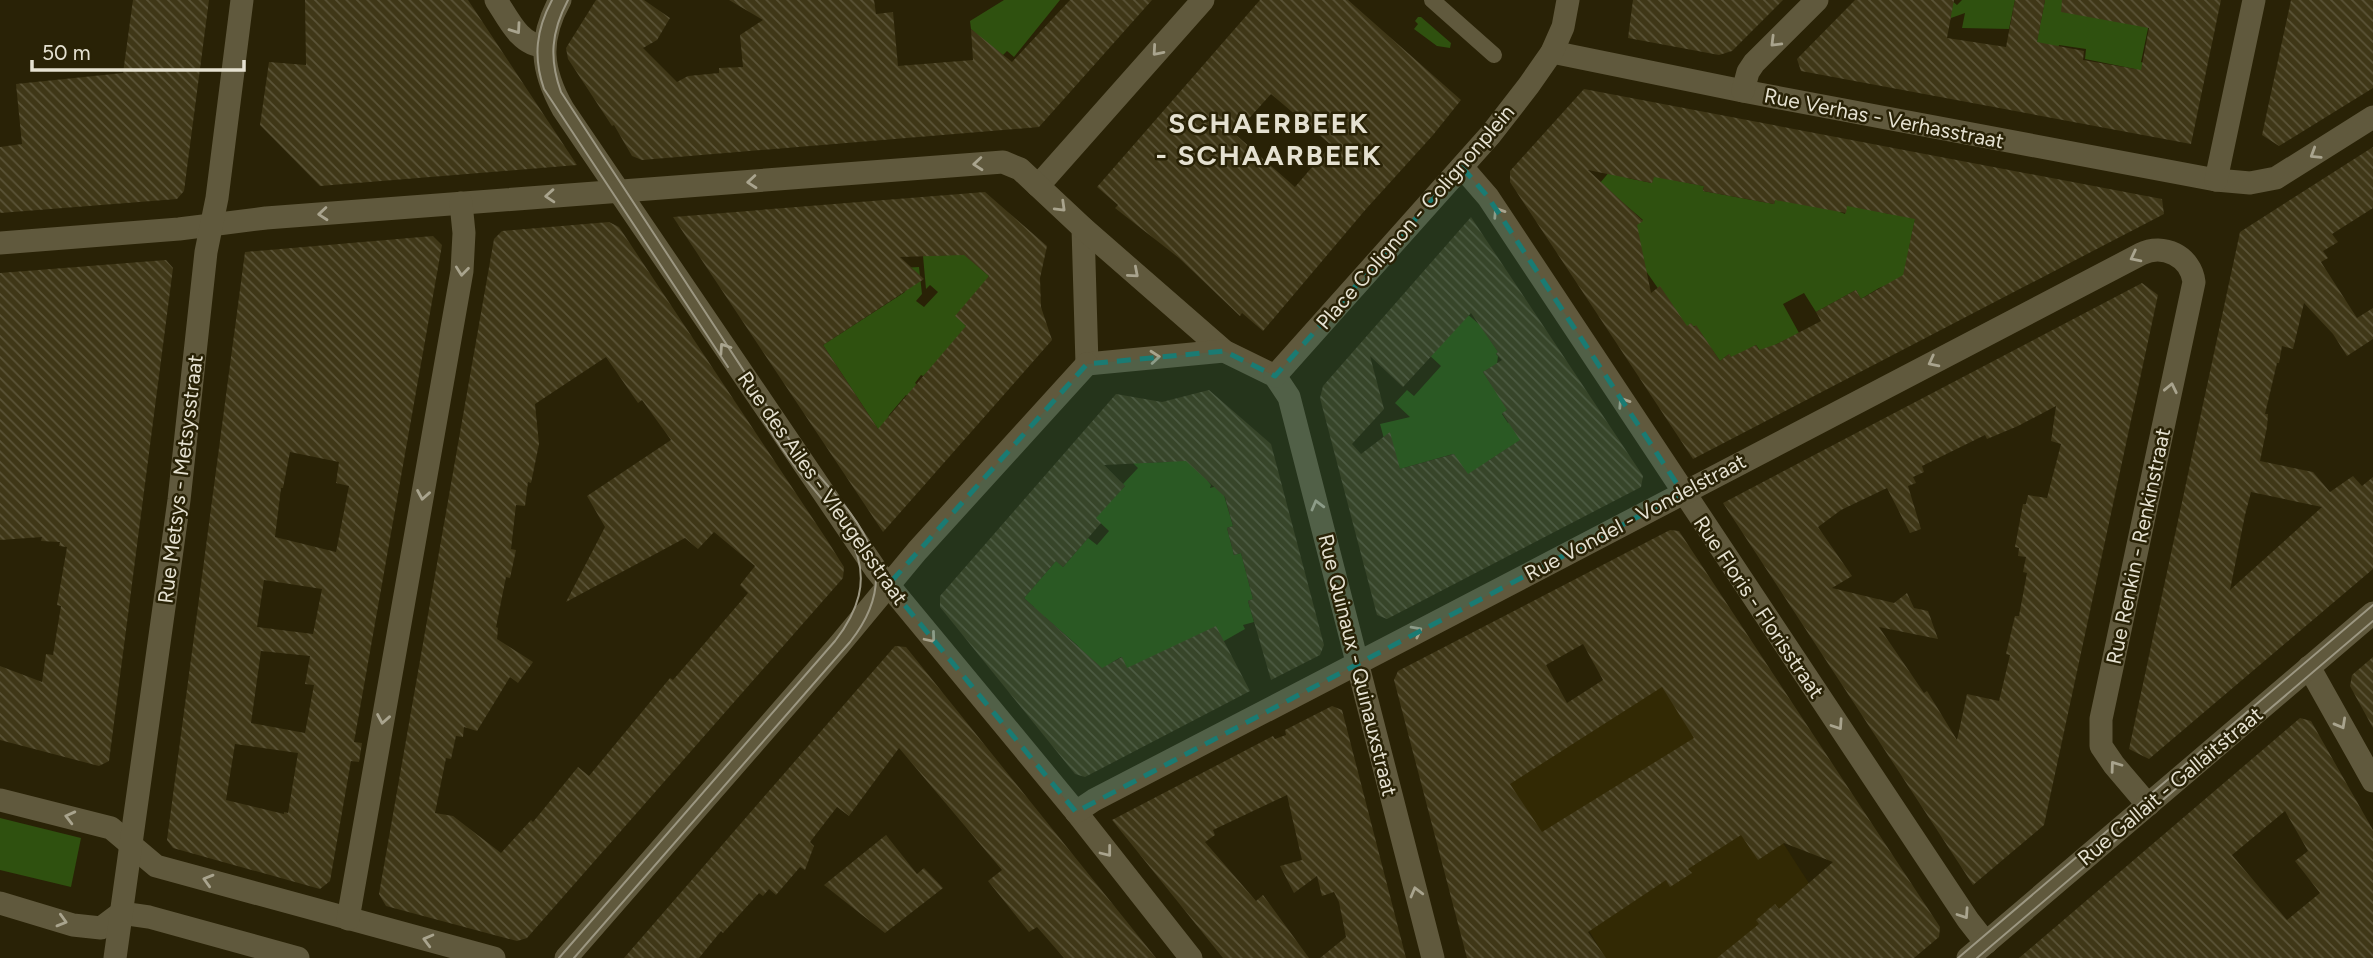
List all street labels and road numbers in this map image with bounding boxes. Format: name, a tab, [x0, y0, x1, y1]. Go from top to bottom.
street label: Rue Verhas - Verhasstraat	[1762, 82, 2006, 154]
street label: Place Colignon - Colignonplein	[1311, 100, 1519, 334]
street label: Rue Metsys - Metsysstraat	[152, 353, 208, 605]
street label: Rue des Ailes - Vleugelsstraat	[733, 367, 913, 610]
street label: Rue Renkin - Renkinstraat	[2101, 425, 2175, 666]
street label: Rue Vondel - Vondelstraat	[1520, 448, 1750, 586]
street label: Rue Floris - Florisstraat	[1689, 511, 1829, 703]
street label: Rue Quinaux - Quinauxstraat	[1313, 531, 1403, 799]
street label: Rue Gallait - Gallaitstraat	[2072, 701, 2268, 871]

